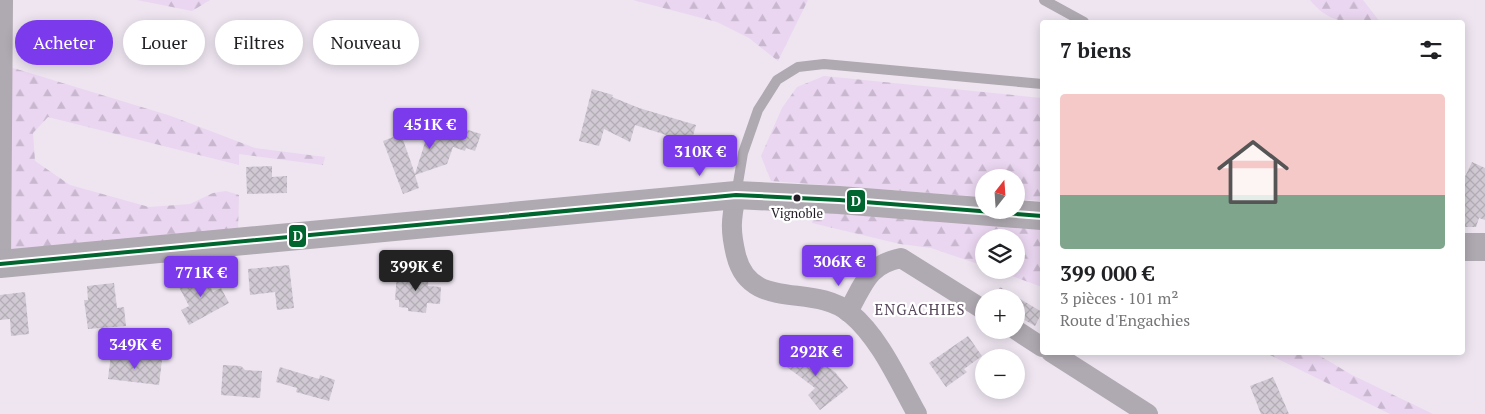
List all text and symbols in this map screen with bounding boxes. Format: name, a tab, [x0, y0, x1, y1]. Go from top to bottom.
chip: Acheter	[15, 20, 113, 65]
chip: Louer	[123, 20, 205, 65]
chip: Filtres	[215, 20, 303, 65]
chip: Nouveau	[313, 20, 419, 65]
text: 7 biens	[1060, 36, 1131, 64]
icon: filters	[1417, 36, 1445, 64]
pin: 451K €	[389, 108, 471, 150]
text: 451K €	[404, 113, 456, 135]
icon: home	[1208, 127, 1298, 217]
pin: 310K €	[659, 134, 741, 177]
text: 310K €	[674, 140, 726, 162]
north arrow	[975, 169, 1025, 219]
map controls	[975, 169, 1025, 399]
line badge: D	[846, 189, 866, 213]
text: D	[851, 191, 861, 210]
marker: Vignoble	[792, 193, 802, 203]
place label: Vignoble	[771, 204, 823, 222]
line badge: D	[288, 224, 307, 248]
text: D	[293, 226, 303, 245]
button: layers	[975, 229, 1025, 279]
pin: 306K €	[798, 244, 880, 287]
pin: 399K €	[375, 250, 457, 292]
text: 306K €	[813, 250, 865, 272]
text: 399K €	[390, 255, 442, 277]
pin: 771K €	[160, 256, 242, 298]
text: 399 000 €	[1060, 259, 1154, 287]
text: 771K €	[175, 261, 227, 283]
text: 3 pièces · 101 m²	[1060, 287, 1178, 309]
button: +	[975, 289, 1025, 339]
district label: ENGACHIES	[874, 299, 966, 319]
text: Route d'Engachies	[1060, 309, 1190, 331]
pin: 349K €	[94, 328, 176, 370]
text: 349K €	[109, 333, 161, 355]
pin: 292K €	[775, 334, 857, 377]
text: 292K €	[790, 340, 842, 362]
button: −	[975, 349, 1025, 399]

